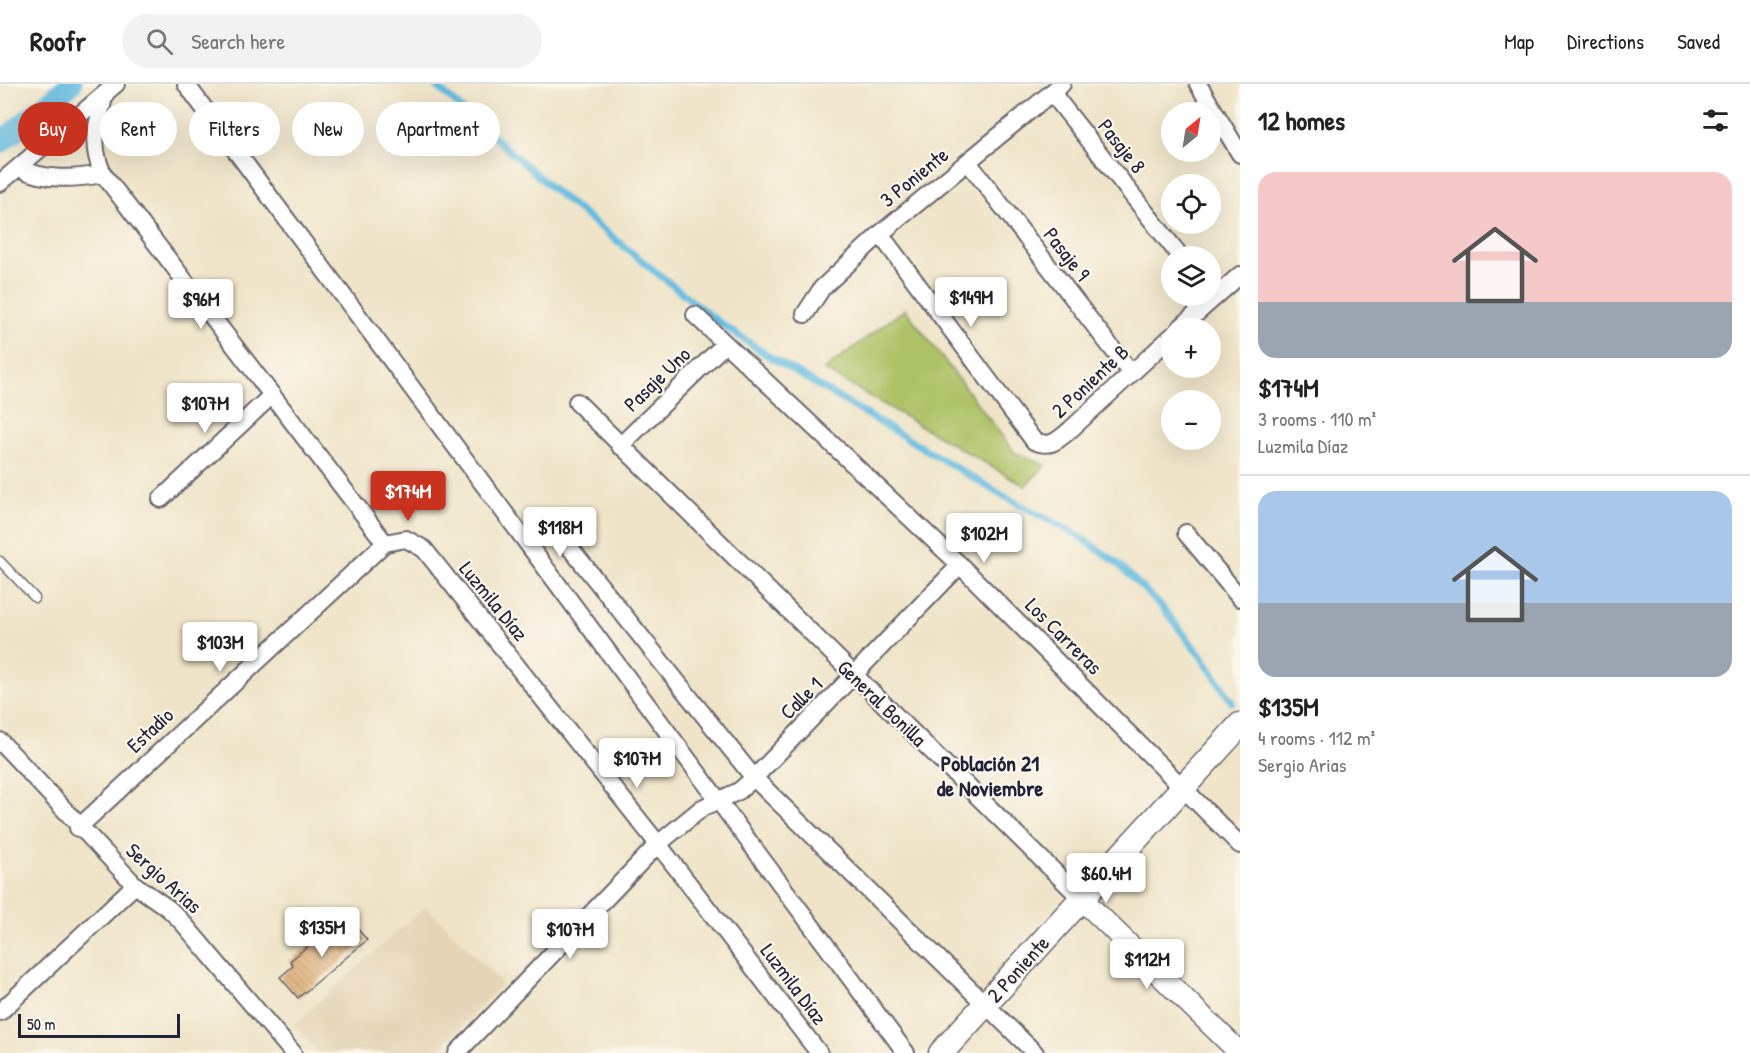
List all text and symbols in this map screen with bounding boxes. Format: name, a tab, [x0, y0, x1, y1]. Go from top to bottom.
search box	[122, 14, 542, 68]
text: Roofr	[30, 22, 86, 60]
icon: search	[143, 25, 176, 58]
text: Search here	[191, 26, 285, 56]
text: Map	[1504, 27, 1534, 56]
text: Directions	[1567, 27, 1644, 56]
text: Saved	[1677, 27, 1720, 56]
chip: Buy	[18, 102, 88, 156]
chip: Rent	[100, 102, 177, 156]
chip: Filters	[189, 102, 280, 156]
chip: New	[292, 102, 364, 156]
chip: Apartment	[376, 102, 500, 156]
north arrow	[1161, 102, 1221, 162]
map controls	[1161, 102, 1221, 450]
text: 12 homes	[1258, 103, 1345, 138]
icon: filters	[1699, 104, 1732, 137]
street label: Pasaje 8	[1092, 113, 1152, 179]
street label: 3 Poniente	[874, 140, 954, 214]
button: locate	[1161, 174, 1221, 234]
icon: home	[1441, 211, 1549, 319]
street label: Pasaje 9	[1037, 221, 1097, 287]
button: layers	[1161, 246, 1221, 306]
pin: $149M	[929, 277, 1013, 328]
pin: $96M	[165, 279, 237, 330]
text: $149M	[949, 283, 993, 310]
text: $96M	[182, 285, 220, 312]
button: +	[1161, 318, 1221, 378]
street label: 2 Poniente B	[1045, 338, 1135, 424]
street label: Pasaje Uno	[617, 340, 697, 418]
text: $174M	[1258, 370, 1319, 405]
pin: $107M	[163, 383, 247, 434]
text: $107M	[181, 389, 229, 416]
button: −	[1161, 390, 1221, 450]
text: 3 rooms · 110 m²	[1258, 405, 1376, 432]
text: Luzmila Díaz	[1258, 432, 1348, 459]
pin: $174M	[366, 471, 450, 522]
text: $174M	[385, 477, 431, 504]
pin: $118M	[518, 507, 602, 558]
text: $118M	[537, 513, 583, 540]
pin: $102M	[942, 513, 1026, 564]
text: $102M	[960, 519, 1008, 546]
icon: home	[1441, 530, 1549, 638]
street label: Luzmila Díaz	[453, 555, 535, 647]
street label: Los Carreras	[1019, 591, 1109, 681]
pin: $103M	[178, 622, 262, 673]
text: $103M	[196, 628, 244, 655]
street label: General Bonilla	[831, 653, 933, 753]
street label: Calle 1	[773, 670, 829, 726]
text: $135M	[1258, 689, 1319, 724]
street label: Estadio	[120, 701, 180, 759]
text: 4 rooms · 112 m²	[1258, 724, 1375, 751]
pin: $107M	[595, 738, 679, 789]
text: $107M	[613, 744, 661, 771]
district label: Población 21 de Noviembre	[937, 748, 1044, 803]
text: Sergio Arias	[1258, 751, 1346, 778]
street label: Sergio Arias	[120, 836, 208, 920]
pin: $60.4M	[1057, 853, 1155, 904]
text: $60.4M	[1081, 859, 1131, 886]
pin: $135M	[280, 907, 364, 958]
pin: $107M	[528, 909, 612, 960]
text: $135M	[299, 913, 345, 940]
text: $107M	[546, 915, 594, 942]
street label: 2 Poniente	[980, 929, 1056, 1009]
street label: Luzmila Díaz	[754, 937, 834, 1031]
pin: $112M	[1105, 939, 1189, 990]
text: $112M	[1124, 945, 1170, 972]
scale bar	[18, 1011, 180, 1038]
text: 50 m	[27, 1013, 56, 1035]

